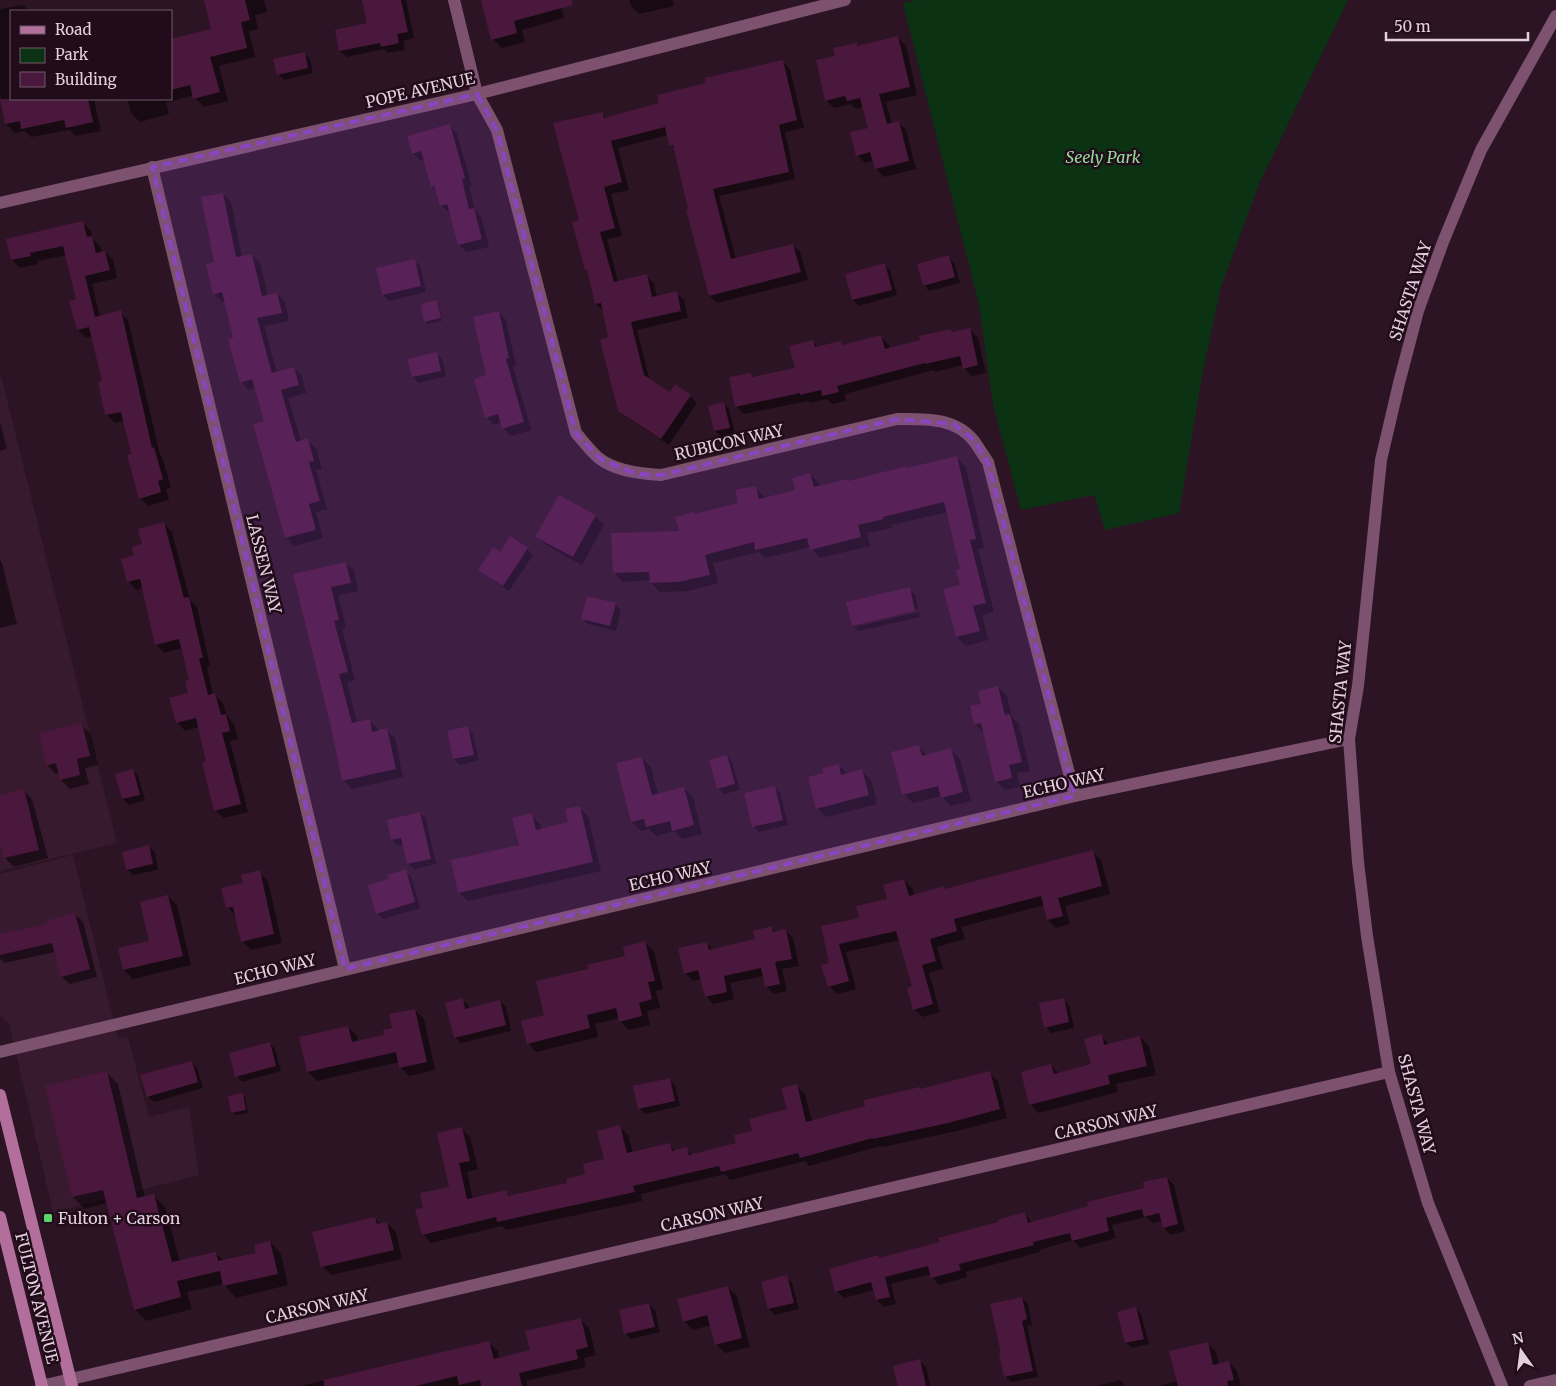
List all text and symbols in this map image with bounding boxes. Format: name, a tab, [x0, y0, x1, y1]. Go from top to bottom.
legend	[10, 10, 172, 100]
scale bar	[1386, 10, 1528, 42]
text: 50 m	[1394, 17, 1431, 36]
text: Road	[55, 20, 91, 39]
text: Park	[55, 45, 89, 64]
street label: POPE AVENUE	[364, 68, 477, 112]
text: Building	[55, 70, 117, 89]
park label: Seely Park	[1066, 147, 1141, 167]
street label: SHASTA WAY	[1385, 238, 1436, 343]
street label: RUBICON WAY	[672, 420, 786, 464]
street label: LASSEN WAY	[242, 512, 286, 616]
street label: SHASTA WAY	[1325, 639, 1355, 744]
street label: ECHO WAY	[1021, 764, 1108, 802]
street label: ECHO WAY	[627, 857, 714, 895]
street label: ECHO WAY	[232, 949, 319, 989]
street label: SHASTA WAY	[1394, 1052, 1440, 1157]
street label: CARSON WAY	[1053, 1100, 1160, 1144]
street label: CARSON WAY	[659, 1192, 766, 1236]
place label: Fulton + Carson	[58, 1208, 181, 1228]
marker: Fulton + Carson	[42, 1212, 54, 1224]
street label: FULTON AVENUE	[11, 1230, 63, 1366]
street label: CARSON WAY	[264, 1284, 371, 1328]
north arrow	[1496, 1326, 1546, 1376]
text: N	[1510, 1328, 1525, 1348]

